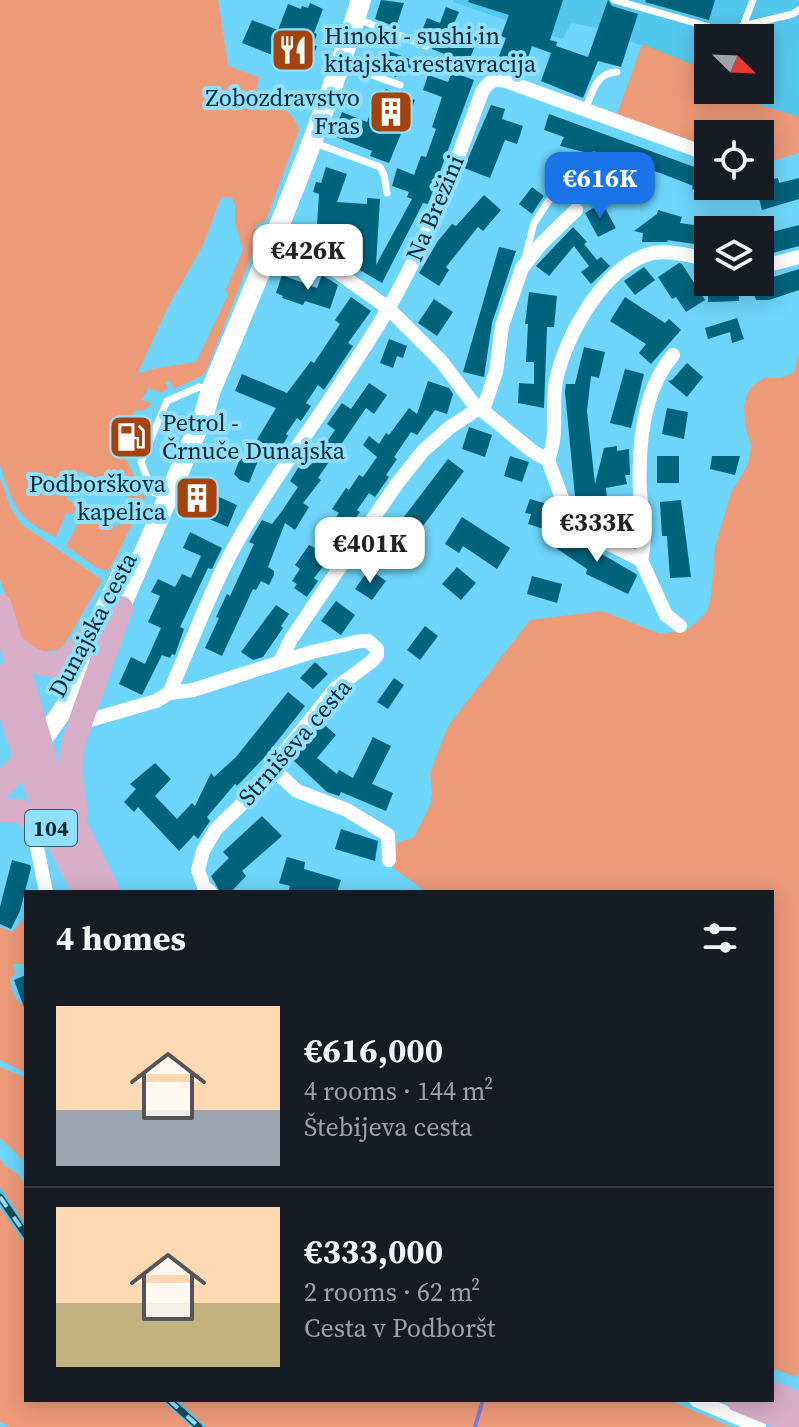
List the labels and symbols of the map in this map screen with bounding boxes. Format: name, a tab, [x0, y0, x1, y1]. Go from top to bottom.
place label: Hinoki - sushi in kitajska restavracija	[324, 19, 537, 80]
north arrow	[694, 24, 774, 104]
restaurant icon: Hinoki - sushi in kitajska restavracija	[269, 26, 317, 74]
place label: Zobozdravstvo Fras	[205, 81, 360, 142]
building icon: Zobozdravstvo Fras	[367, 88, 415, 136]
street label: Na Brežini	[397, 150, 472, 266]
pin: €616K	[544, 152, 656, 220]
pin: €426K	[252, 224, 364, 292]
place label: Petrol - Črnuče Dunajska	[162, 406, 346, 467]
fuel station icon: Petrol - Črnuče Dunajska	[107, 413, 155, 461]
place label: Podborškova kapelica	[29, 467, 167, 528]
building icon: Podborškova kapelica	[173, 474, 221, 522]
pin: €333K	[541, 496, 653, 564]
pin: €401K	[314, 517, 426, 585]
street label: Dunajska cesta	[40, 546, 145, 703]
street label: Strniševa cesta	[230, 671, 359, 812]
road number: 104	[25, 810, 77, 846]

